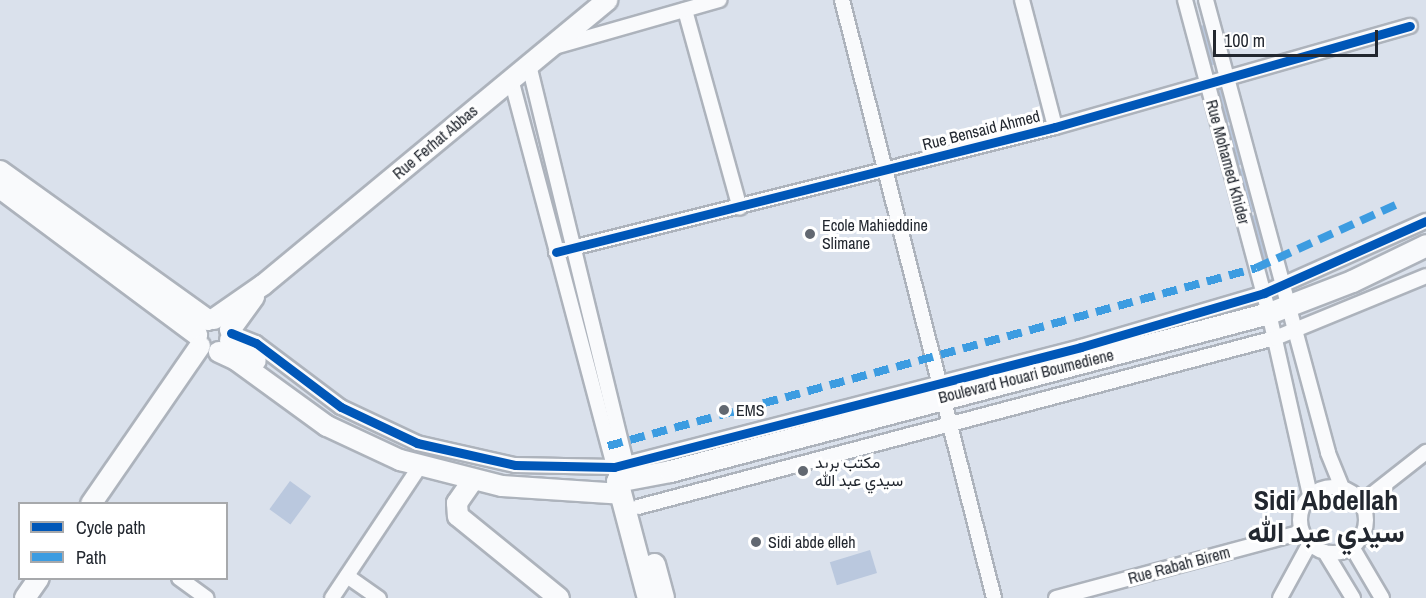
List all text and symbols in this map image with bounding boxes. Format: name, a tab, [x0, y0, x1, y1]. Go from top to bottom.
scale bar	[1216, 18, 1381, 56]
text: 100 m	[1224, 28, 1265, 53]
street label: Rue Mohamed Khider	[1202, 98, 1254, 226]
street label: Rue Ferhat Abbas	[388, 101, 482, 183]
street label: Rue Bensaid Ahmed	[920, 106, 1042, 154]
place label: Ecole Mahieddine Slimane	[822, 215, 928, 253]
marker: Ecole Mahieddine Slimane	[803, 227, 817, 241]
street label: Boulevard Houari Boumediene	[936, 345, 1116, 407]
place label: EMS	[736, 400, 764, 420]
marker: EMS	[717, 403, 731, 417]
place label: مكتب بريد سيدي عبد الله	[815, 452, 903, 490]
marker: مكتب بريد سيدي عبد الله	[796, 464, 810, 478]
district label: Sidi Abdellah سيدي عبد الله	[1247, 483, 1405, 549]
legend	[18, 502, 228, 580]
text: Cycle path	[76, 515, 146, 540]
place label: Sidi abde elleh	[768, 532, 856, 552]
marker: Sidi abde elleh	[749, 535, 763, 549]
street label: Rue Rabah Birem	[1126, 542, 1232, 588]
text: Path	[76, 545, 106, 570]

